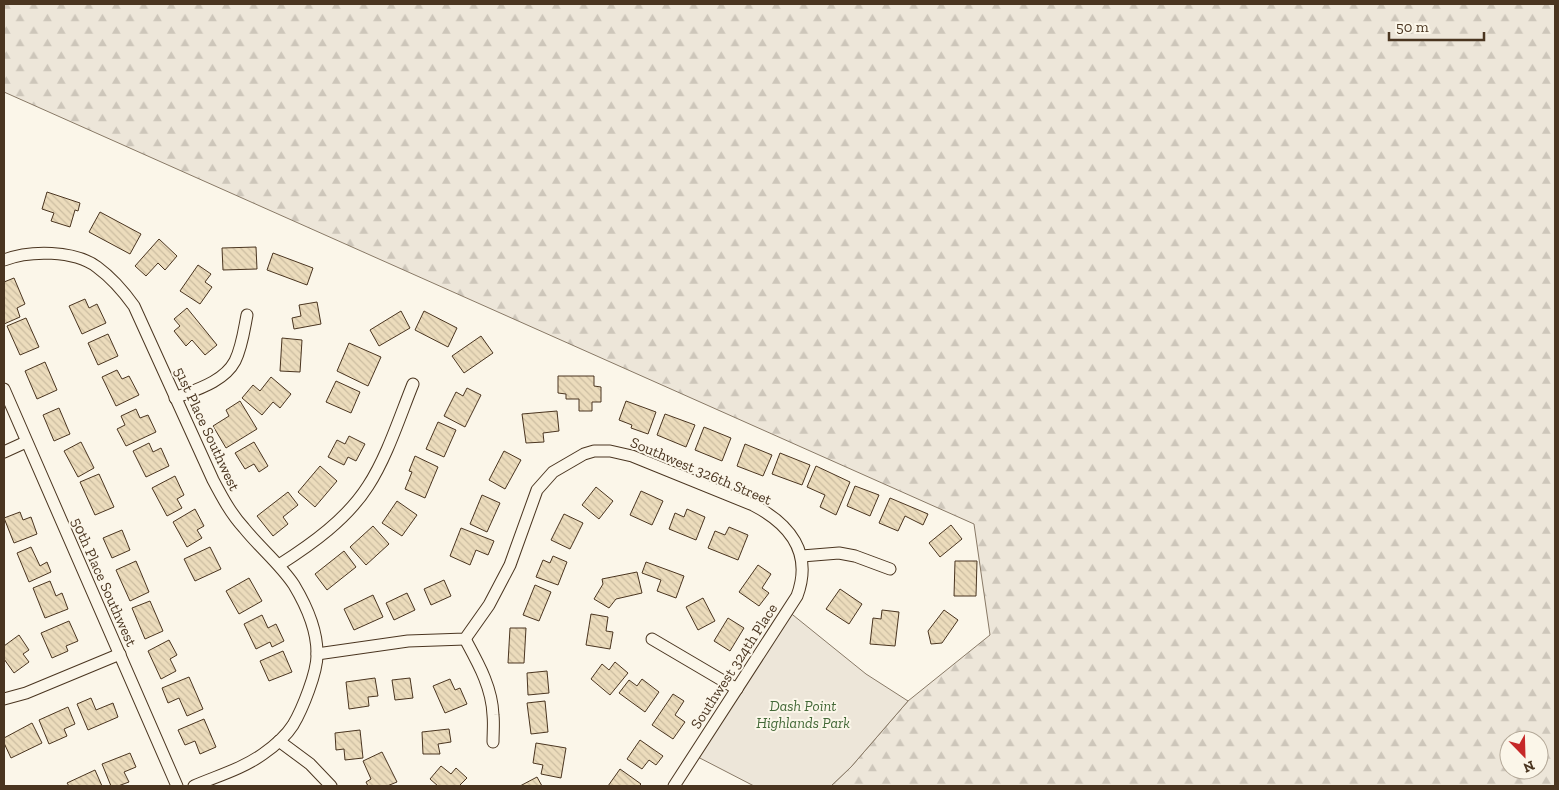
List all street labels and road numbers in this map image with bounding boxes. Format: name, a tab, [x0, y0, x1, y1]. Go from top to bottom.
street label: 51st Place Southwest	[170, 364, 244, 494]
street label: Southwest 326th Street	[628, 433, 775, 509]
street label: 50th Place Southwest	[67, 515, 141, 650]
street label: Southwest 324th Place	[687, 600, 781, 732]

